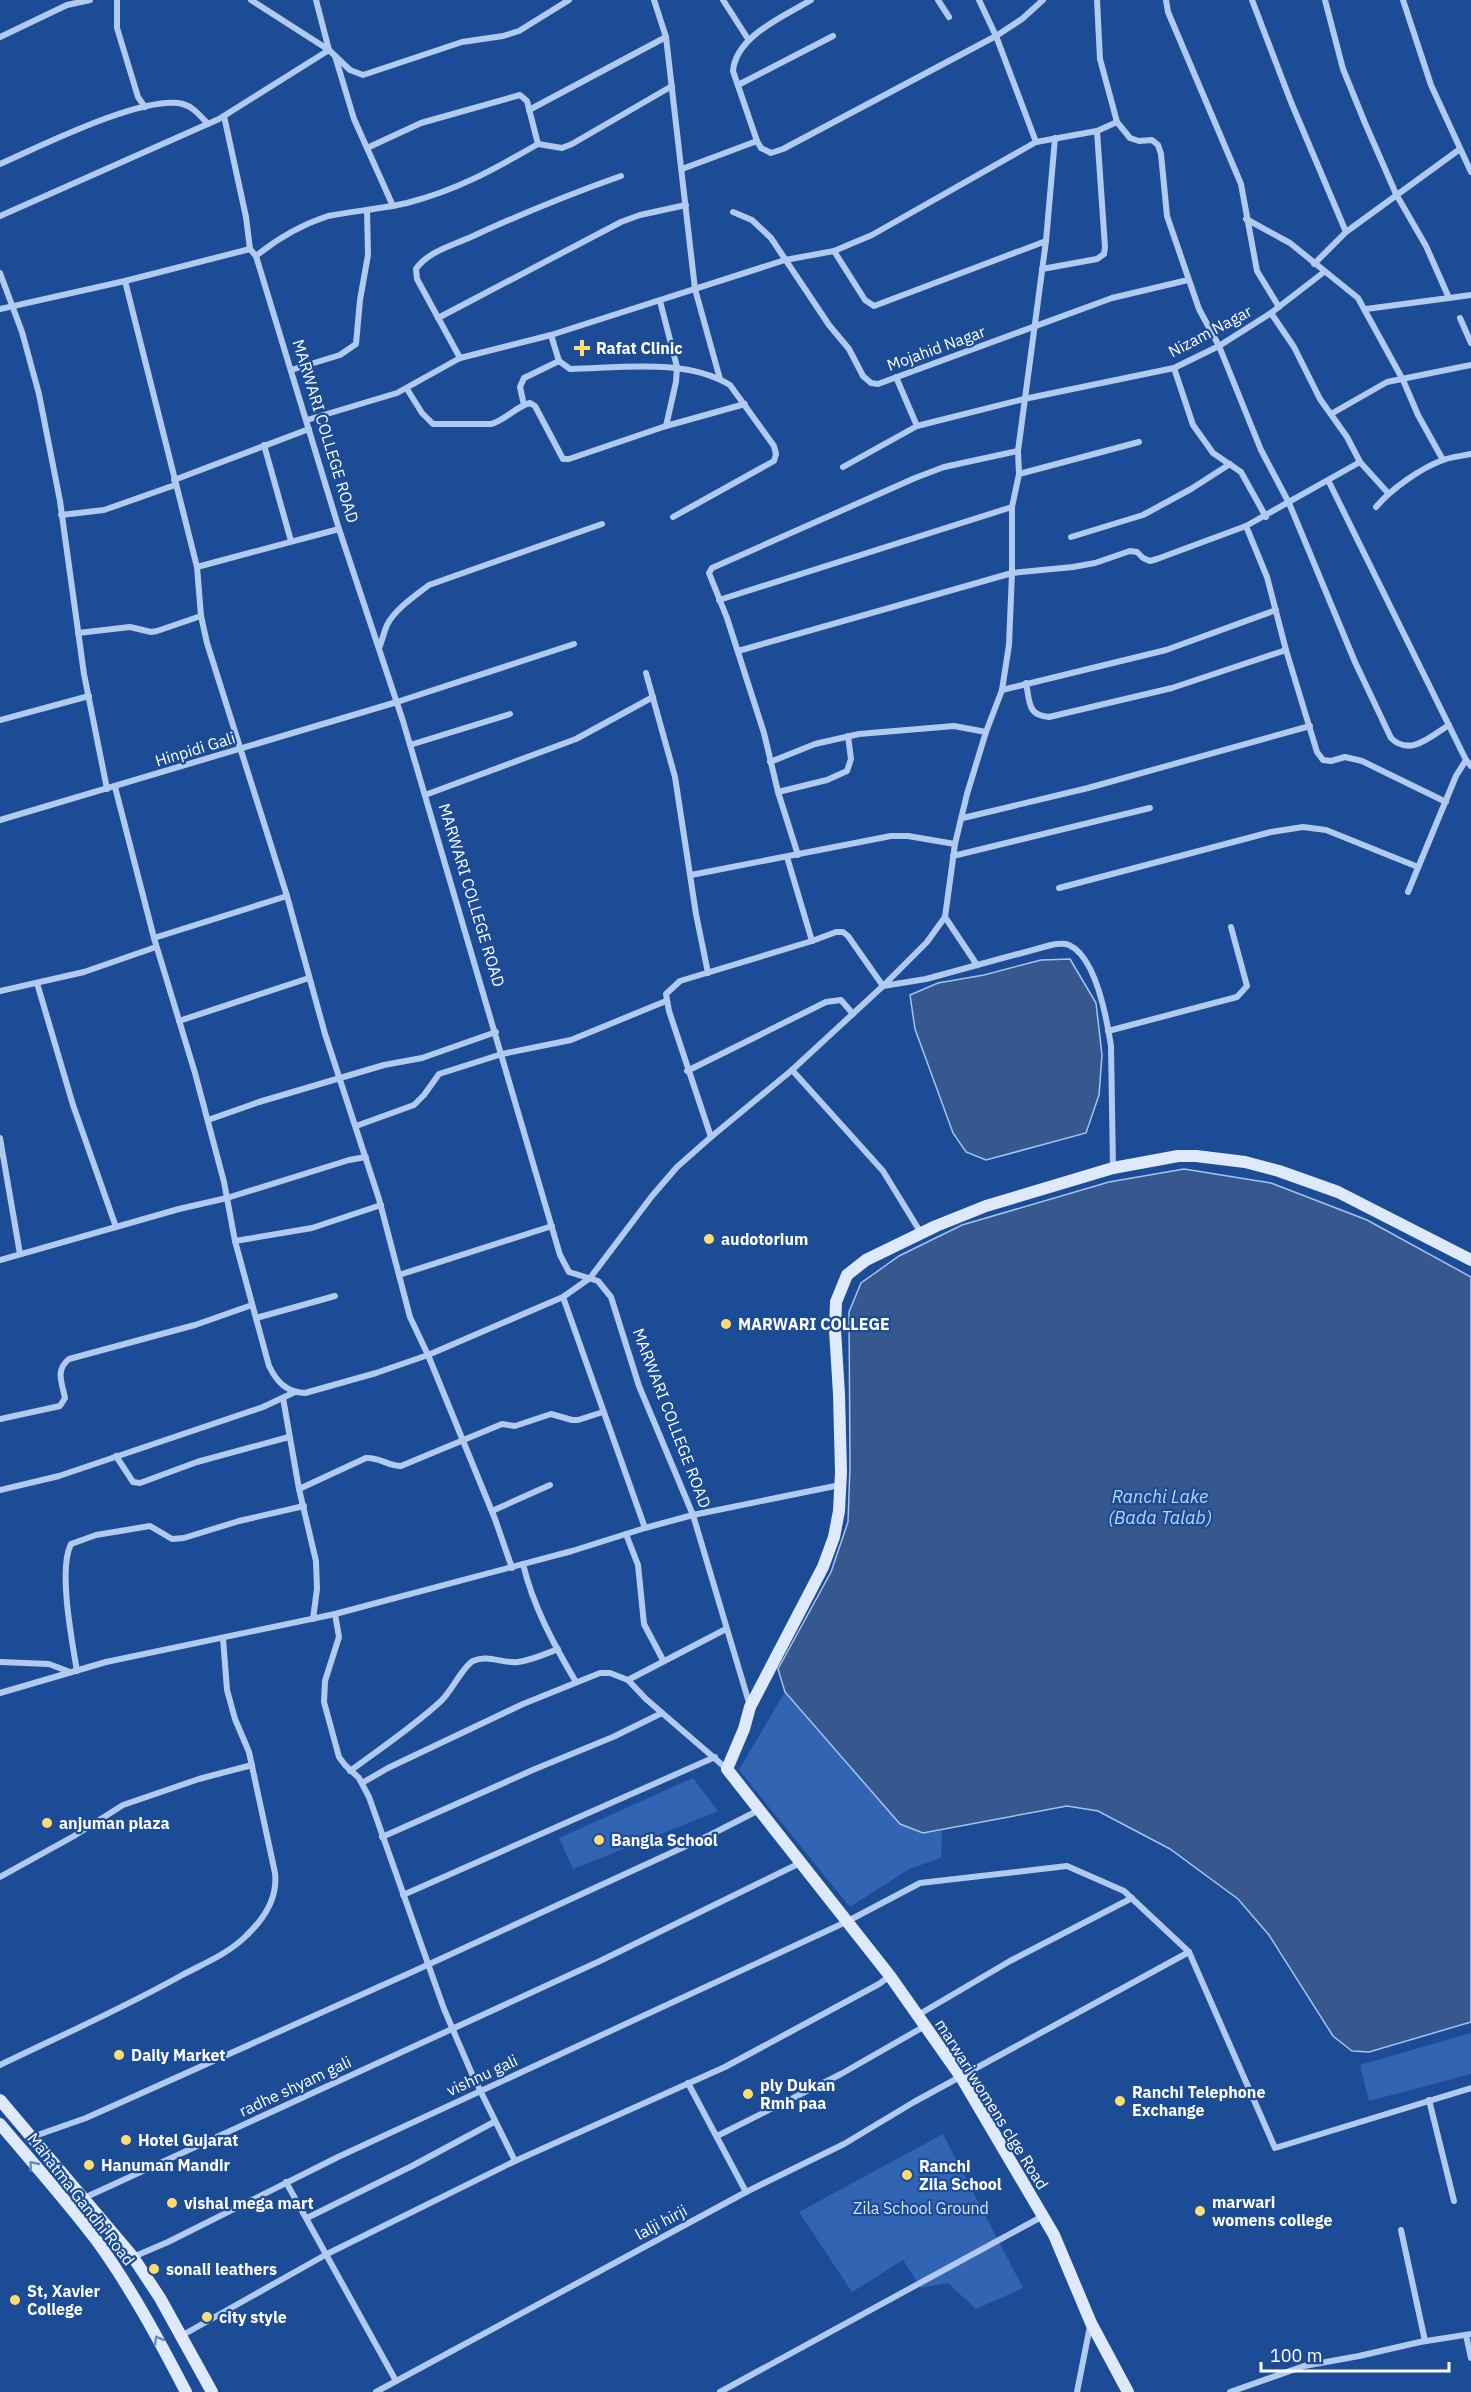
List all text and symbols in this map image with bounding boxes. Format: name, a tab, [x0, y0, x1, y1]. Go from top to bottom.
street label: Nizam Nagar	[1165, 301, 1255, 361]
street label: Mojahid Nagar	[884, 321, 988, 375]
street label: MARWARI COLLEGE ROAD	[289, 337, 363, 525]
place label: Rafat Clinic	[596, 338, 683, 358]
marker: Rafat Clinic	[573, 339, 591, 357]
street label: Hinpidi Gali	[153, 727, 237, 771]
street label: MARWARI COLLEGE ROAD	[435, 801, 509, 989]
place label: audotorium	[721, 1229, 808, 1249]
marker: audotorium	[702, 1232, 716, 1246]
place label: MARWARI COLLEGE	[738, 1314, 890, 1334]
marker: MARWARI COLLEGE	[719, 1317, 733, 1331]
street label: MARWARI COLLEGE ROAD	[628, 1325, 716, 1511]
water label: Ranchi Lake (Bada Talab)	[1108, 1485, 1212, 1529]
place label: anjuman plaza	[59, 1813, 170, 1833]
marker: anjuman plaza	[40, 1816, 54, 1830]
place label: Bangla School	[611, 1830, 718, 1850]
marker: Bangla School	[592, 1833, 606, 1847]
street label: marwari womens clge Road	[931, 2015, 1053, 2193]
place label: Daily Market	[131, 2045, 226, 2065]
marker: Daily Market	[112, 2048, 126, 2062]
street label: vishnu gali	[443, 2050, 521, 2100]
street label: radhe shyam gali	[236, 2051, 354, 2121]
place label: ply Dukan Rmh paa	[760, 2075, 835, 2113]
place label: Ranchi Telephone Exchange	[1132, 2082, 1265, 2120]
marker: ply Dukan Rmh paa	[741, 2087, 755, 2101]
marker: Ranchi Telephone Exchange	[1113, 2094, 1127, 2108]
street label: Mahatma Gandhi Road	[23, 2129, 139, 2269]
place label: Hotel Gujarat	[138, 2130, 238, 2150]
marker: Hotel Gujarat	[119, 2133, 133, 2147]
place label: Hanuman Mandir	[101, 2155, 231, 2175]
place label: Ranchi Zila School	[919, 2156, 1002, 2194]
marker: Hanuman Mandir	[82, 2158, 96, 2172]
one-way arrow	[30, 2161, 41, 2172]
marker: Ranchi Zila School	[900, 2168, 914, 2182]
place label: marwari womens college	[1212, 2192, 1333, 2230]
place label: vishal mega mart	[184, 2193, 314, 2213]
marker: vishal mega mart	[165, 2196, 179, 2210]
park label: Zila School Ground	[853, 2198, 989, 2218]
street label: lalji hirji	[632, 2200, 690, 2244]
marker: marwari womens college	[1193, 2204, 1207, 2218]
place label: sonali leathers	[166, 2259, 277, 2279]
marker: sonali leathers	[147, 2262, 161, 2276]
place label: St, Xavier College	[27, 2281, 101, 2319]
marker: St, Xavier College	[8, 2293, 22, 2307]
place label: city style	[219, 2307, 287, 2327]
marker: city style	[200, 2310, 214, 2324]
scale bar	[1261, 2335, 1448, 2373]
one-way arrow	[154, 2336, 165, 2346]
text: 100 m	[1270, 2344, 1322, 2367]

